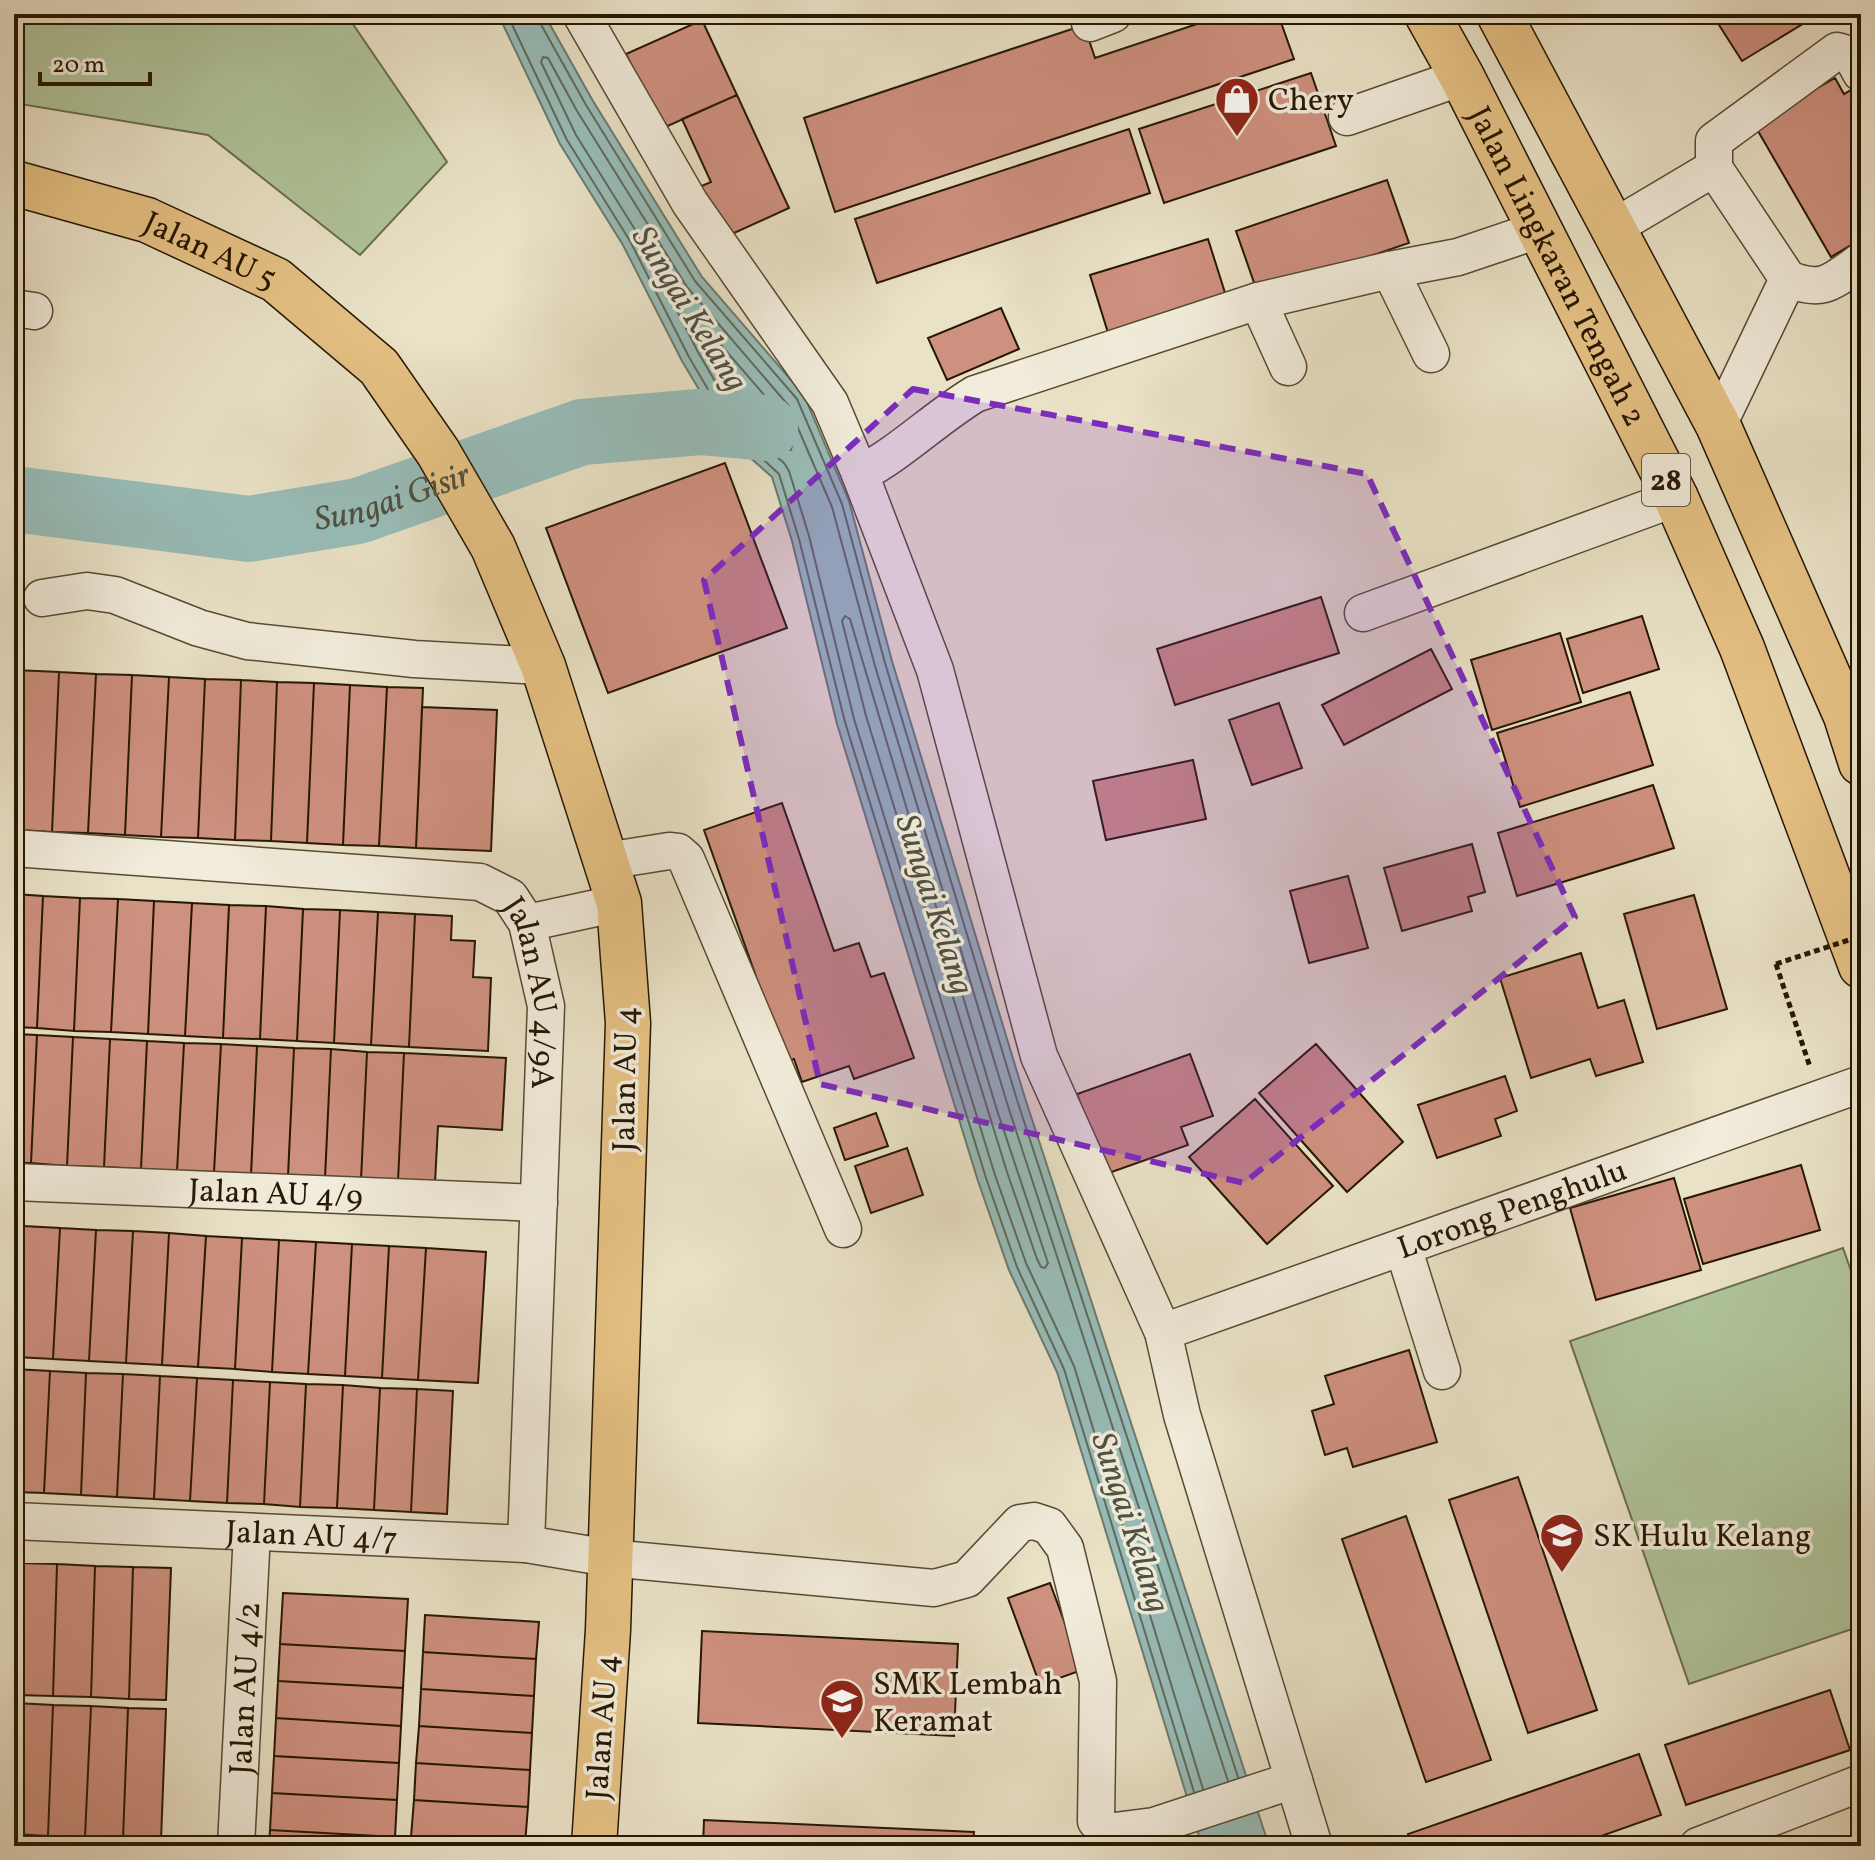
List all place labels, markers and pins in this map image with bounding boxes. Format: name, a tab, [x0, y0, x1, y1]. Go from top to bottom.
shop icon: Chery	[1213, 75, 1261, 138]
place label: Chery	[1268, 80, 1354, 124]
school or university icon: SK Hulu Kelang	[1538, 1511, 1586, 1574]
place label: SK Hulu Kelang	[1593, 1516, 1811, 1560]
place label: SMK Lembah Keramat	[873, 1664, 1062, 1745]
school or university icon: SMK Lembah Keramat	[818, 1677, 866, 1740]

